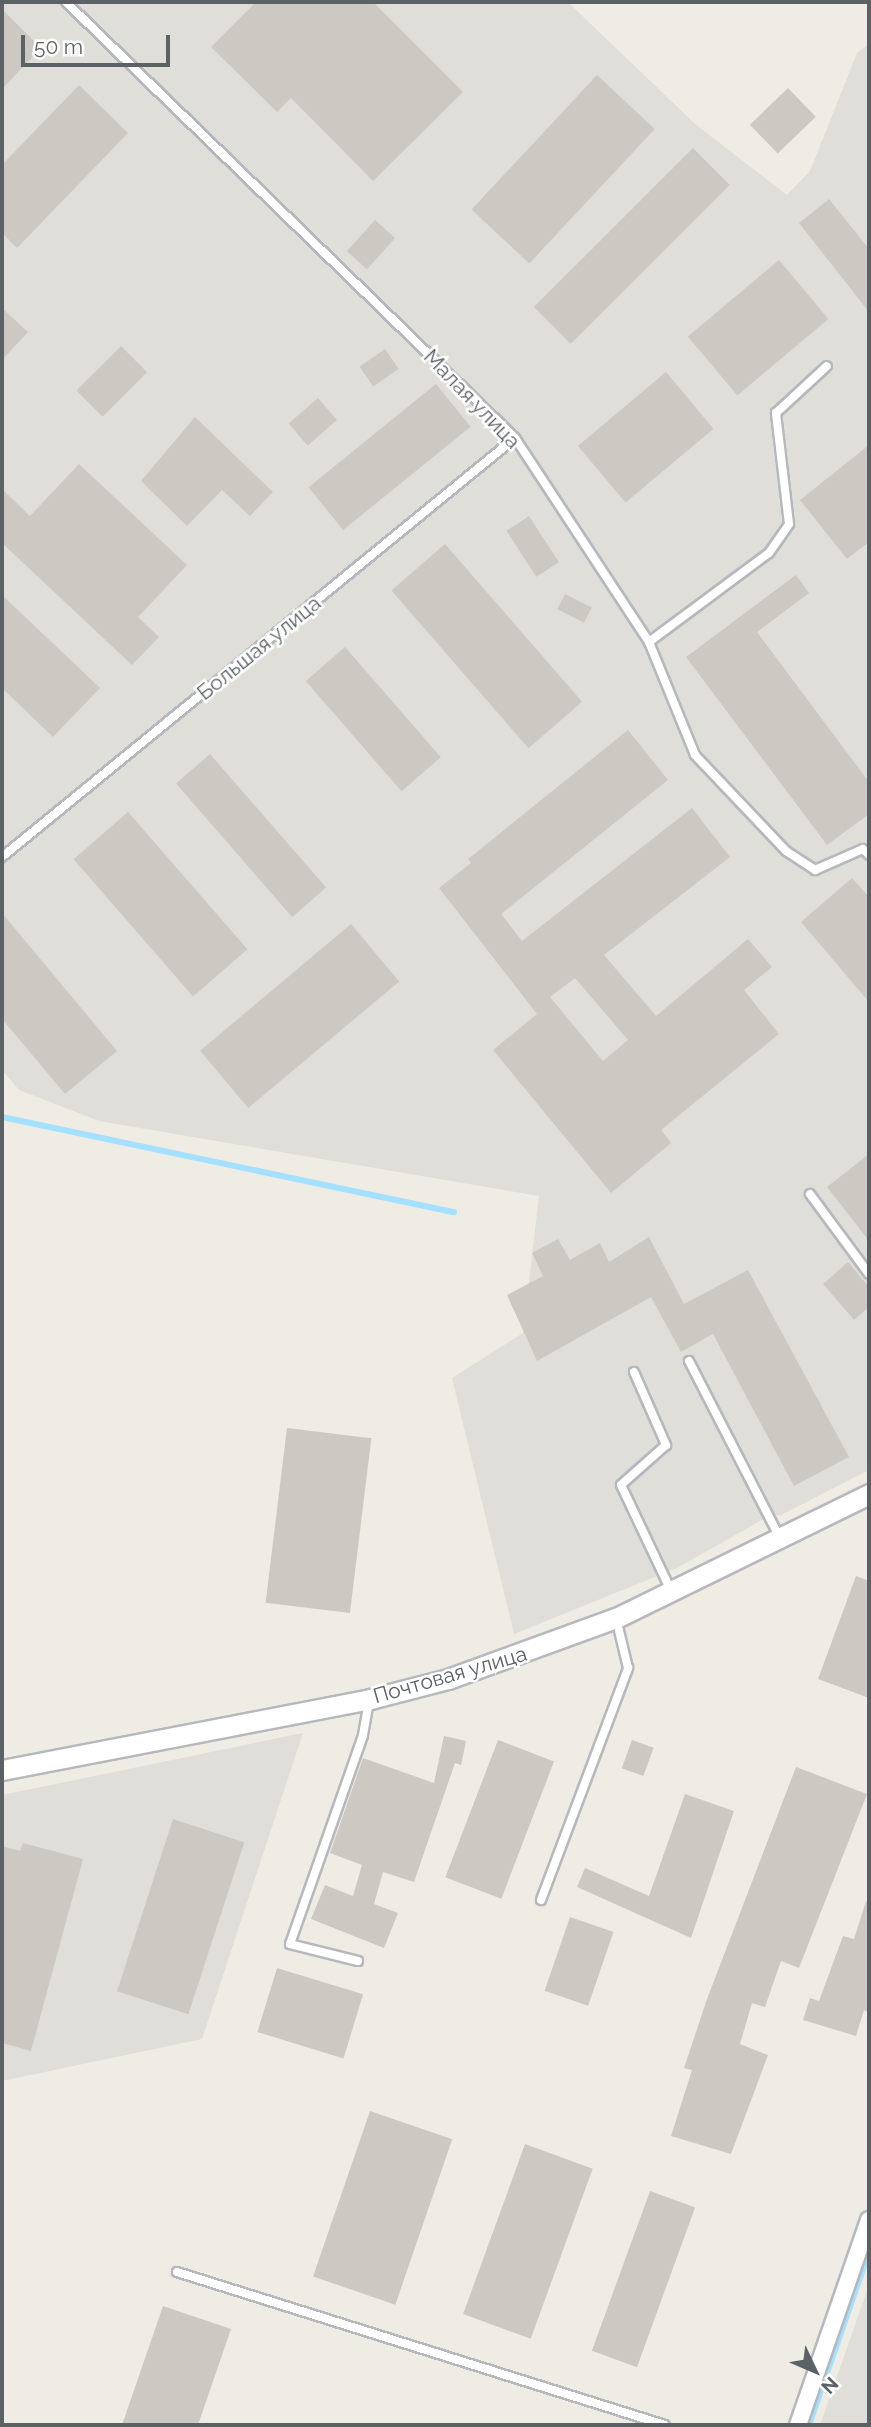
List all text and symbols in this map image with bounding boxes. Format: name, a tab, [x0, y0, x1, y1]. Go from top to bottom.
scale bar	[24, 21, 173, 65]
text: 50 m	[34, 34, 83, 59]
street label: Малая улица	[418, 344, 526, 454]
street label: Большая улица	[192, 590, 326, 706]
street label: Почтовая улица	[370, 1641, 530, 1709]
north arrow	[780, 2336, 850, 2406]
text: N	[817, 2373, 843, 2398]

